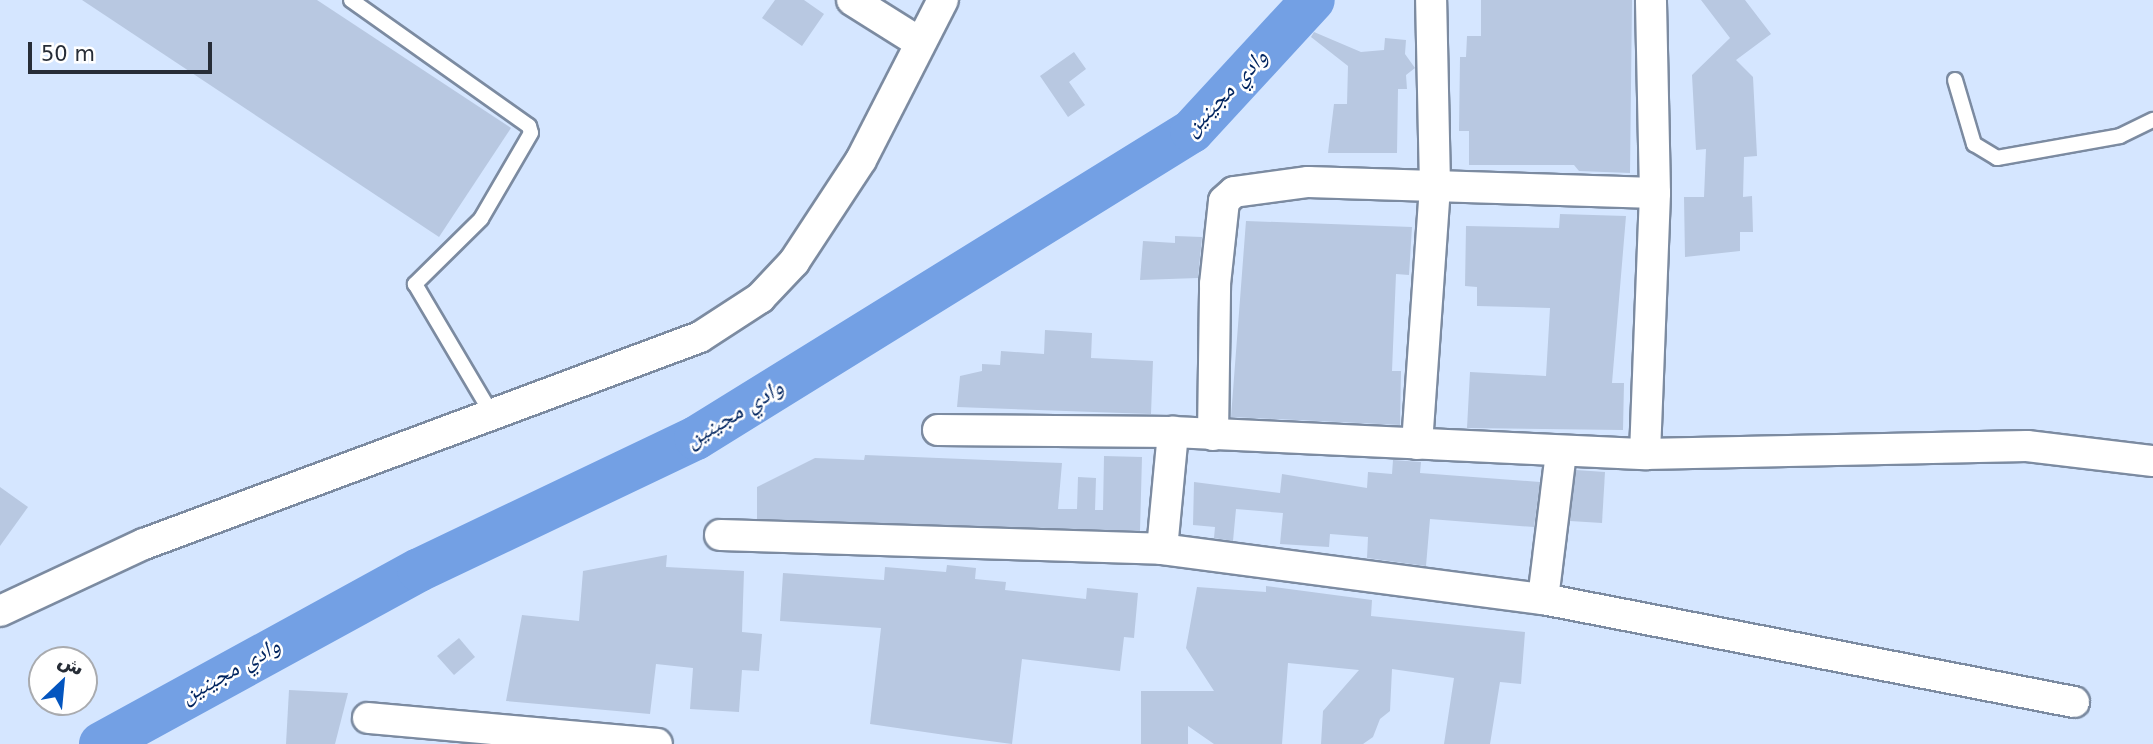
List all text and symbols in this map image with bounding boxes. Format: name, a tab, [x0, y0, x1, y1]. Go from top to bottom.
scale bar	[32, 28, 215, 72]
text: 50 m	[41, 42, 95, 66]
water label: وادي مجينين	[1177, 43, 1273, 141]
water label: وادي مجينين	[680, 373, 788, 453]
water label: وادي مجينين	[175, 631, 285, 709]
north arrow	[28, 646, 98, 716]
text: ش	[55, 648, 88, 680]

